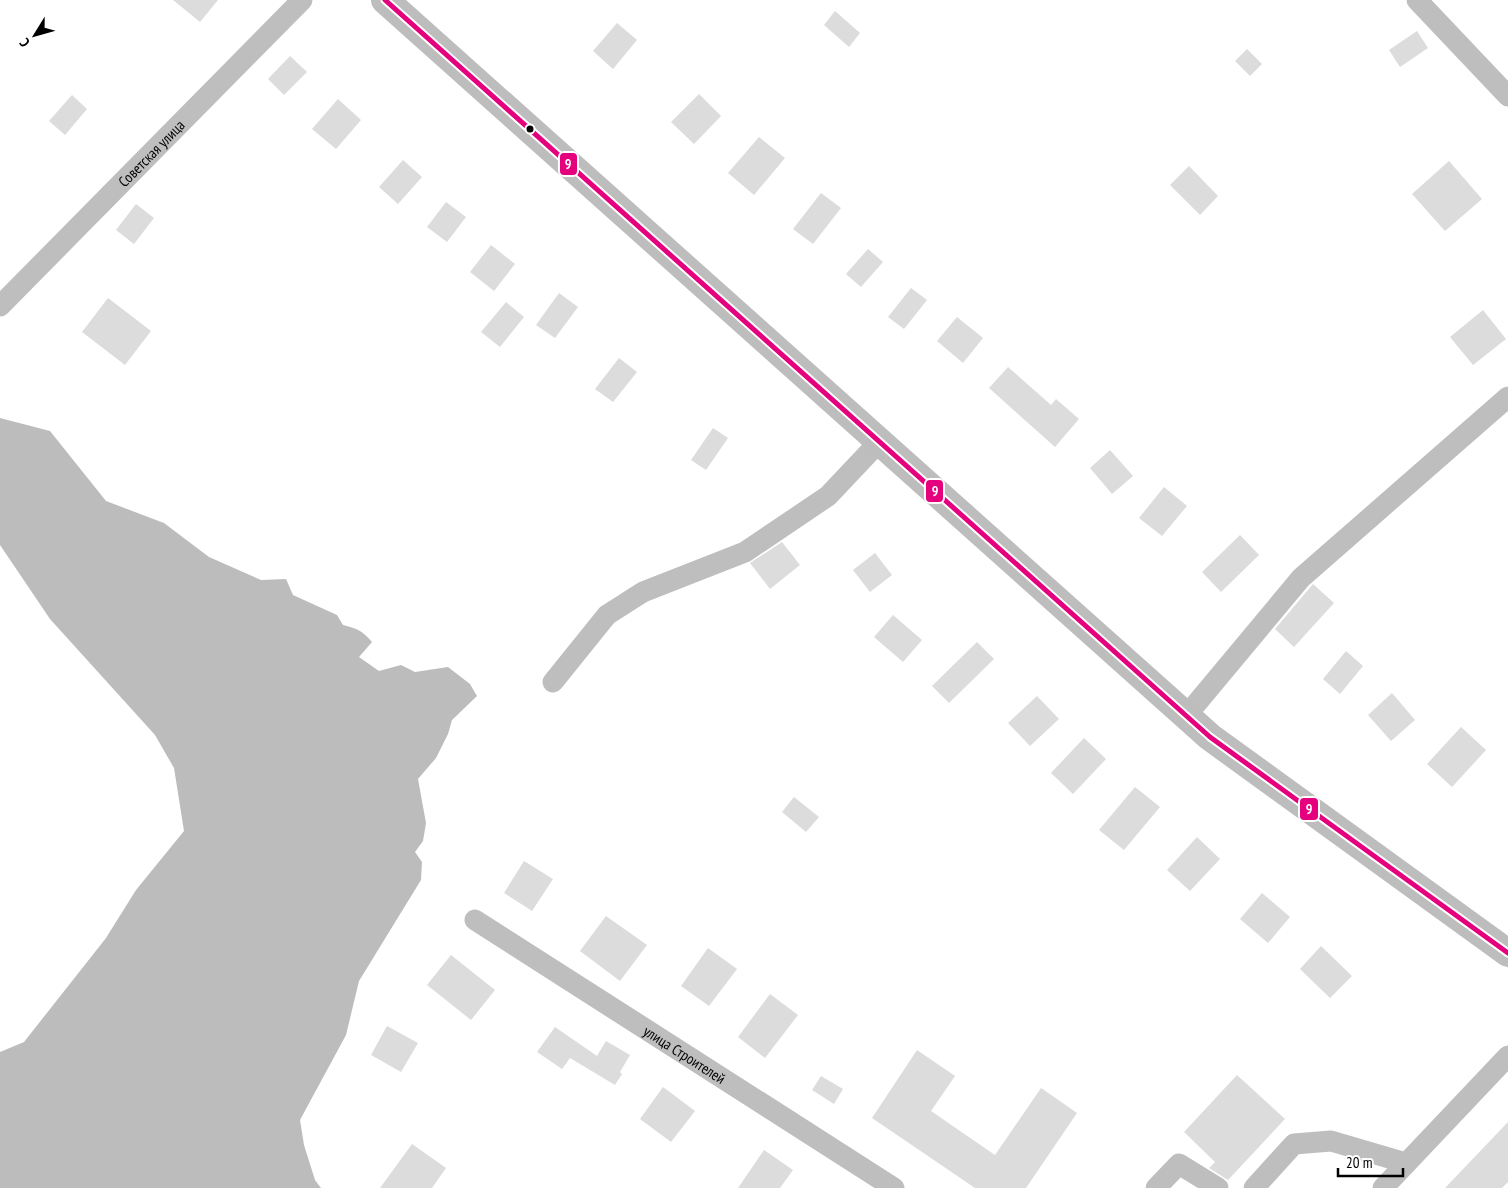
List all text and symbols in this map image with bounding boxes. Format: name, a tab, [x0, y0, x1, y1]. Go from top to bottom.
north arrow	[10, 10, 60, 60]
text: С	[15, 34, 34, 51]
street label: Советская улица	[114, 115, 188, 191]
unlabelled marker	[525, 124, 535, 134]
line badge: 9	[559, 152, 578, 176]
text: 9	[565, 155, 572, 173]
line badge: 9	[925, 479, 944, 503]
text: 9	[932, 482, 939, 500]
line badge: 9	[1299, 797, 1319, 821]
text: 9	[1306, 800, 1313, 818]
street label: улица Строителей	[640, 1021, 729, 1088]
scale bar	[1338, 1146, 1403, 1178]
text: 20 m	[1346, 1153, 1372, 1172]

